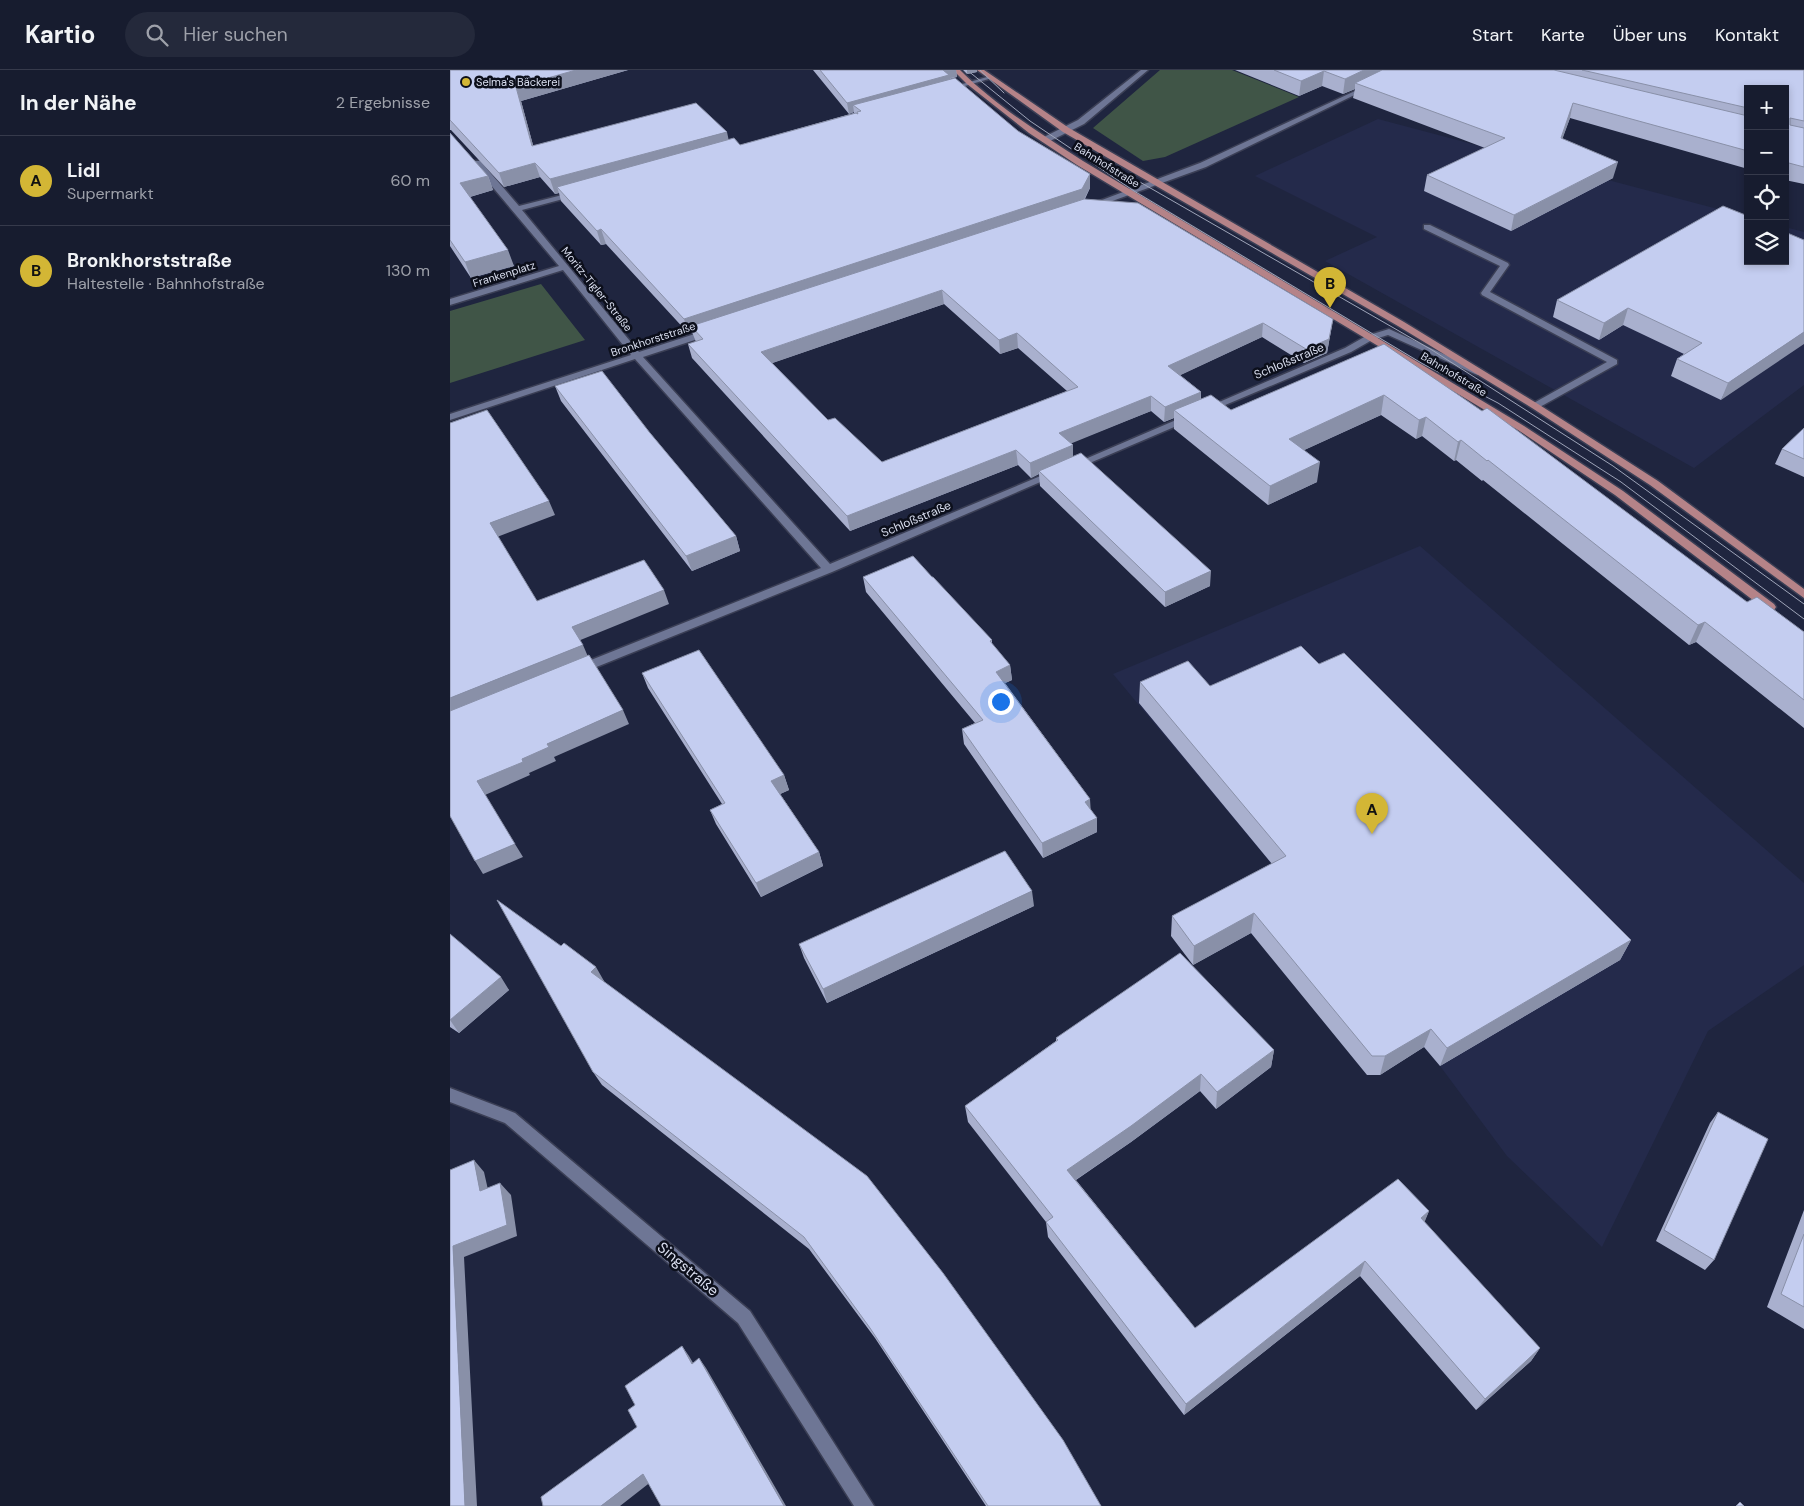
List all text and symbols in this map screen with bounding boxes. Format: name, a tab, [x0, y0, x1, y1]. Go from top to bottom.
search box	[125, 12, 475, 57]
text: Kartio	[25, 19, 95, 50]
icon: search	[143, 21, 171, 49]
text: Hier suchen	[183, 22, 288, 47]
text: Start	[1472, 23, 1513, 47]
text: Karte	[1541, 23, 1585, 47]
text: Über uns	[1613, 23, 1687, 47]
text: Kontakt	[1715, 23, 1779, 47]
place label: Selma's Bäckerei	[476, 75, 560, 89]
marker: Selma's Bäckerei	[460, 76, 472, 88]
map controls	[1744, 85, 1789, 265]
button: +	[1744, 85, 1789, 130]
text: In der Nähe	[20, 89, 137, 117]
text: 2 Ergebnisse	[336, 92, 430, 113]
button: −	[1744, 130, 1789, 175]
street label: Bahnhofstraße	[1072, 139, 1142, 191]
text: Lidl	[67, 158, 100, 183]
text: A	[30, 170, 42, 191]
text: 60 m	[390, 170, 430, 191]
button: locate	[1744, 175, 1789, 220]
text: Supermarkt	[67, 183, 154, 204]
button: layers	[1744, 220, 1789, 265]
street label: Moritz-Tigler-Straße	[559, 244, 635, 334]
text: Bronkhorststraße	[67, 248, 232, 273]
street label: Frankenplatz	[471, 258, 537, 290]
text: B	[31, 260, 41, 281]
text: 130 m	[386, 260, 430, 281]
pin: B	[1314, 267, 1346, 308]
text: Haltestelle · Bahnhofstraße	[67, 273, 265, 294]
street label: Bronkhorststraße	[609, 319, 697, 359]
street label: Schloßstraße	[1252, 339, 1327, 383]
street label: Bahnhofstraße	[1418, 349, 1490, 399]
street label: Schloßstraße	[879, 497, 954, 541]
your location	[988, 689, 1014, 715]
pin: A	[1356, 793, 1388, 834]
street label: Singstraße	[653, 1237, 723, 1301]

